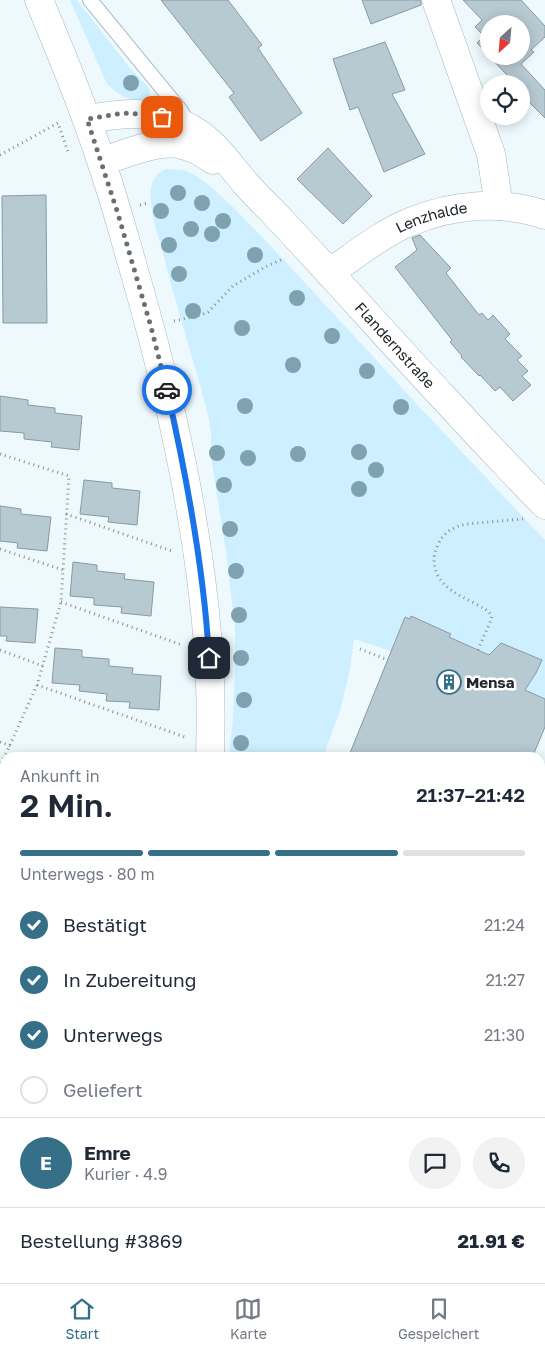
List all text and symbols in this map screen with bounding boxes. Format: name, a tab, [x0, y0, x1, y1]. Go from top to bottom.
north arrow	[480, 15, 530, 65]
map controls	[480, 15, 530, 125]
button: locate	[480, 75, 530, 125]
pin	[141, 96, 183, 138]
icon: bag	[148, 103, 176, 131]
street label: Lenzhalde	[392, 198, 469, 236]
street label: Flandernstraße	[352, 298, 439, 392]
courier	[142, 365, 192, 415]
icon: car	[153, 376, 181, 404]
pin	[188, 637, 230, 679]
icon: home	[195, 644, 223, 672]
building icon: Mensa	[436, 669, 462, 695]
place label: Mensa	[466, 673, 515, 691]
text: Ankunft in	[20, 766, 100, 786]
text: 21:37–21:42	[416, 783, 525, 806]
text: 2 Min.	[20, 786, 113, 824]
text: Unterwegs · 80 m	[20, 864, 155, 884]
icon: check	[20, 911, 48, 939]
text: Bestätigt	[63, 913, 147, 936]
text: 21:24	[484, 915, 525, 935]
icon: check	[20, 966, 48, 994]
text: In Zubereitung	[63, 968, 196, 991]
text: 21:27	[485, 970, 525, 990]
icon: check	[20, 1021, 48, 1049]
text: Unterwegs	[63, 1023, 163, 1046]
text: 21:30	[484, 1025, 525, 1045]
text: Geliefert	[63, 1078, 143, 1101]
button: chat	[409, 1137, 461, 1189]
button: phone	[473, 1137, 525, 1189]
text: Emre	[84, 1141, 131, 1164]
text: E	[40, 1151, 52, 1174]
text: Kurier · 4.9	[84, 1164, 168, 1184]
text: Bestellung #3869	[20, 1229, 183, 1252]
text: 21.91 €	[458, 1229, 525, 1252]
tab: Start	[65, 1295, 99, 1342]
tab: Karte	[230, 1295, 267, 1342]
tab: Gespeichert	[398, 1295, 479, 1342]

